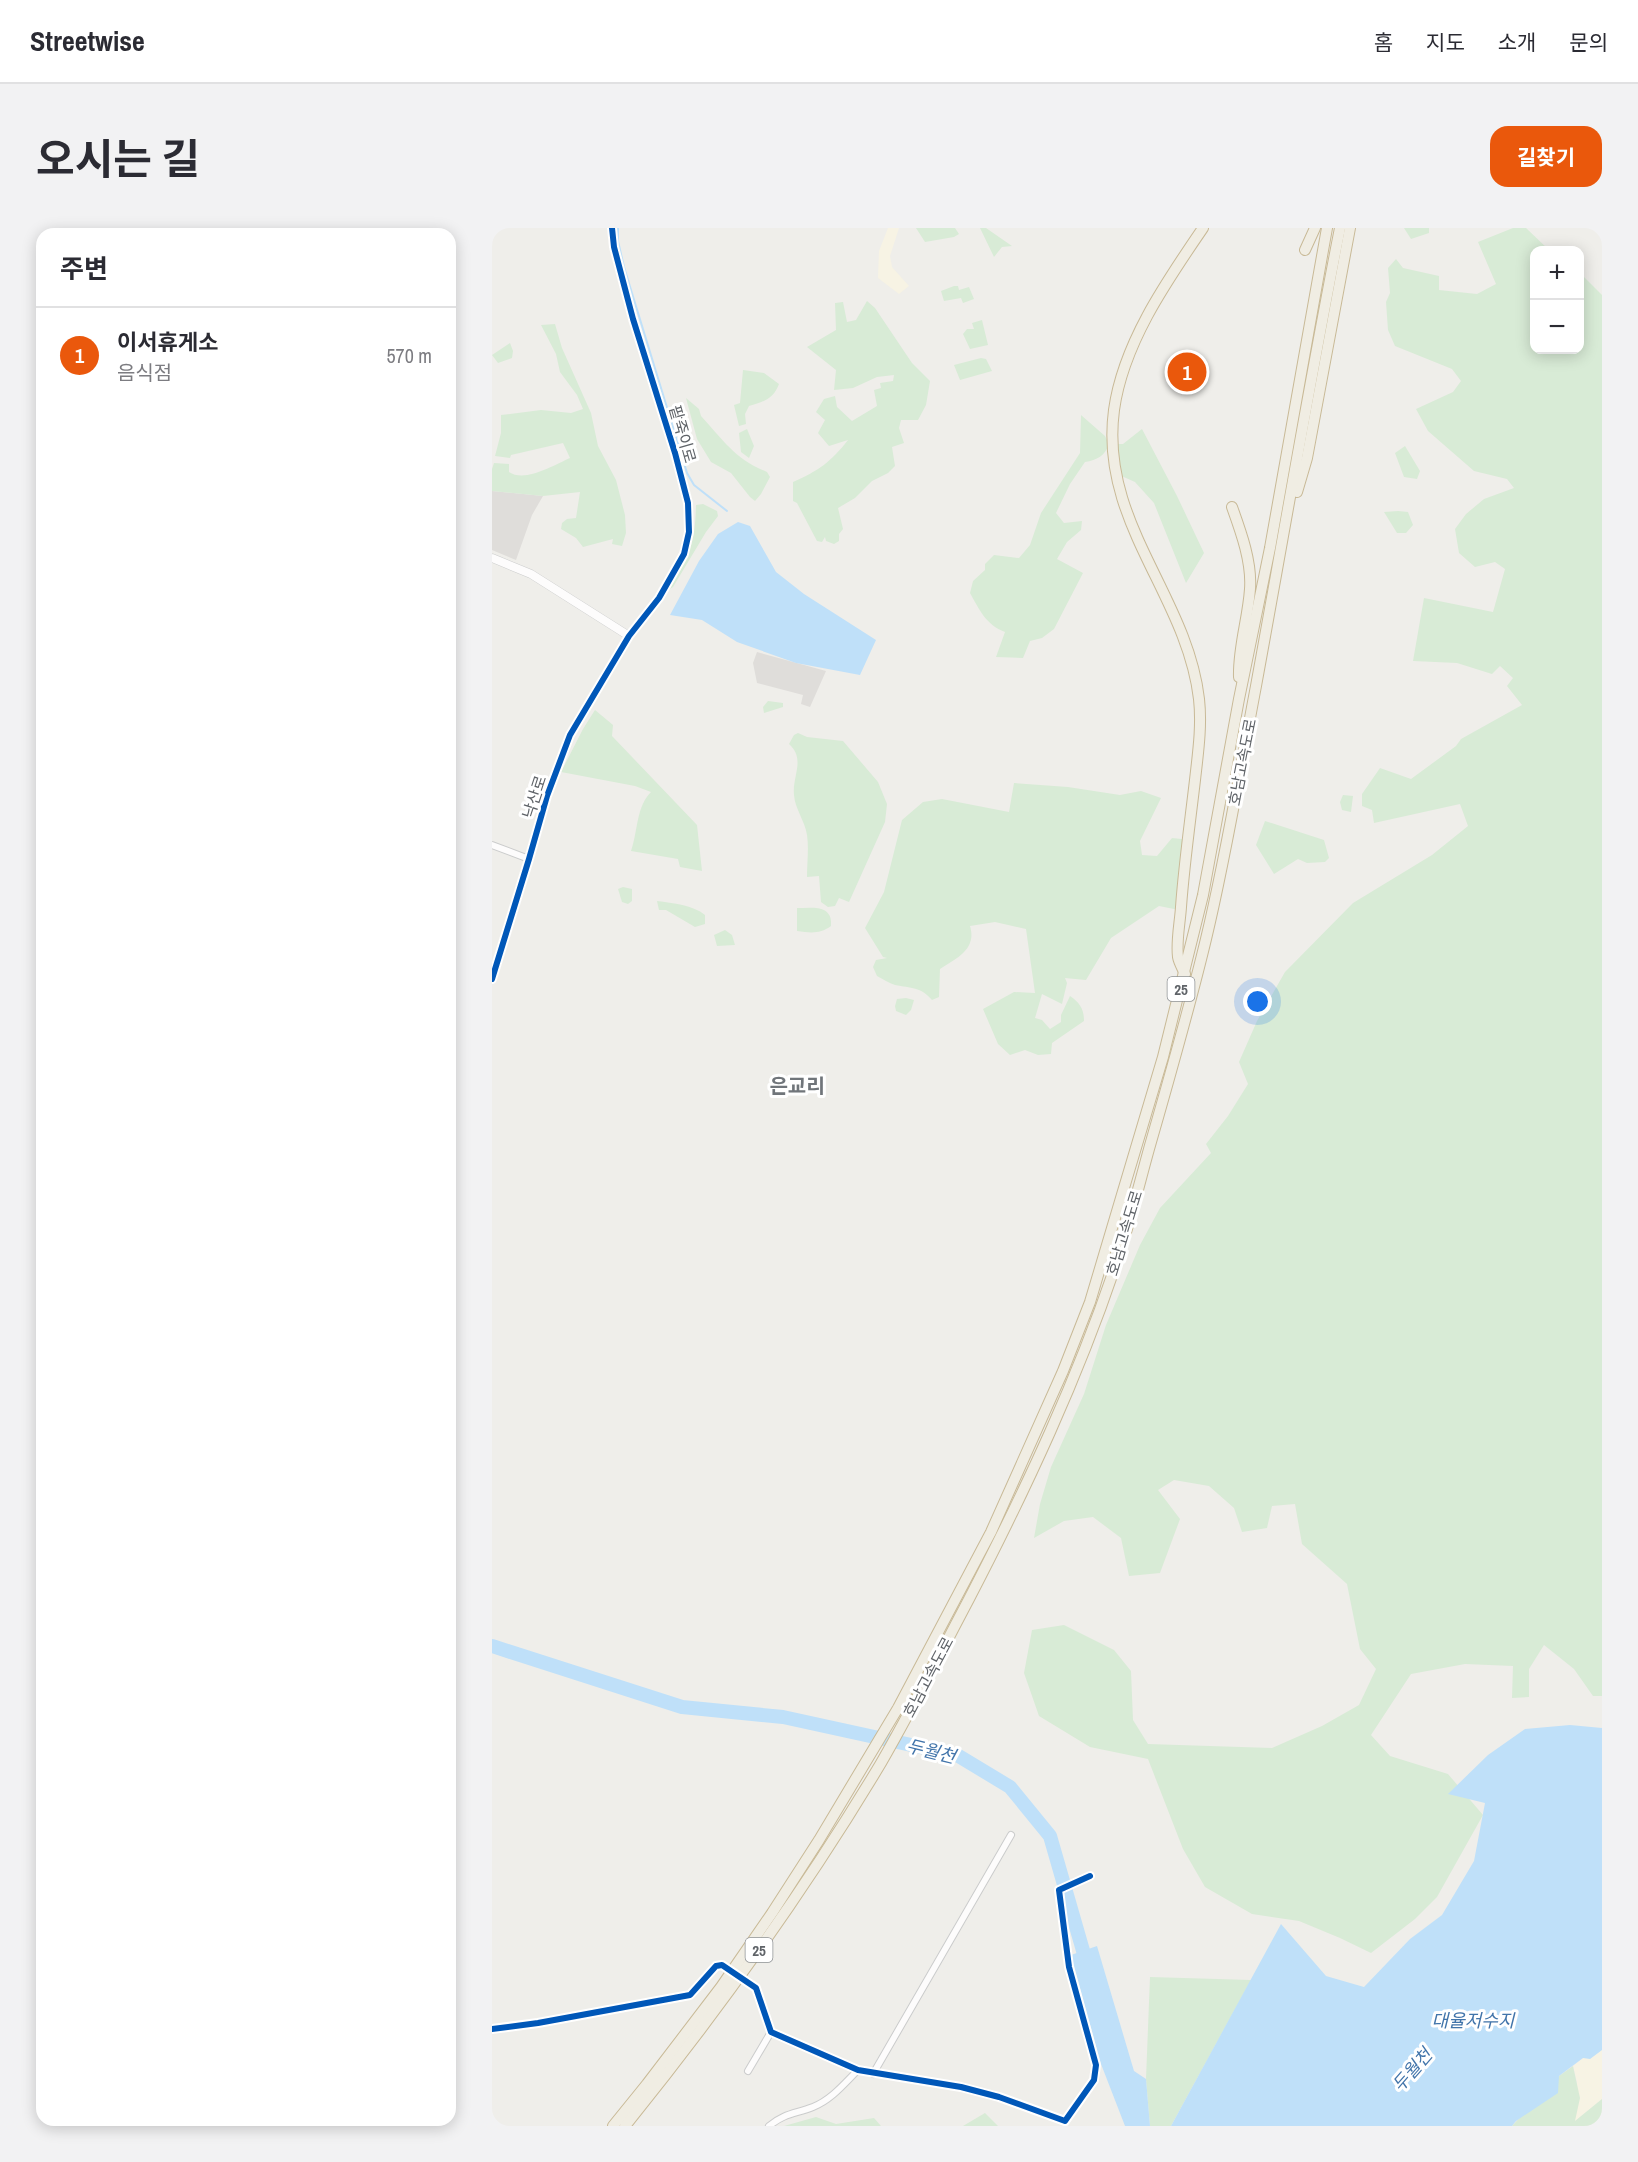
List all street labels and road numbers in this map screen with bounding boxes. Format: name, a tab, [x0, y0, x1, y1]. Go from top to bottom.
street label: 팥죽이로	[664, 403, 702, 466]
street label: 호남고속도로	[1223, 716, 1261, 807]
street label: 낙산로	[517, 772, 551, 821]
road number: 25	[1168, 977, 1194, 1001]
street label: 호남고속도로	[1101, 1187, 1148, 1278]
street label: 호남고속도로	[898, 1633, 959, 1721]
road number: 25	[746, 1938, 772, 1962]

